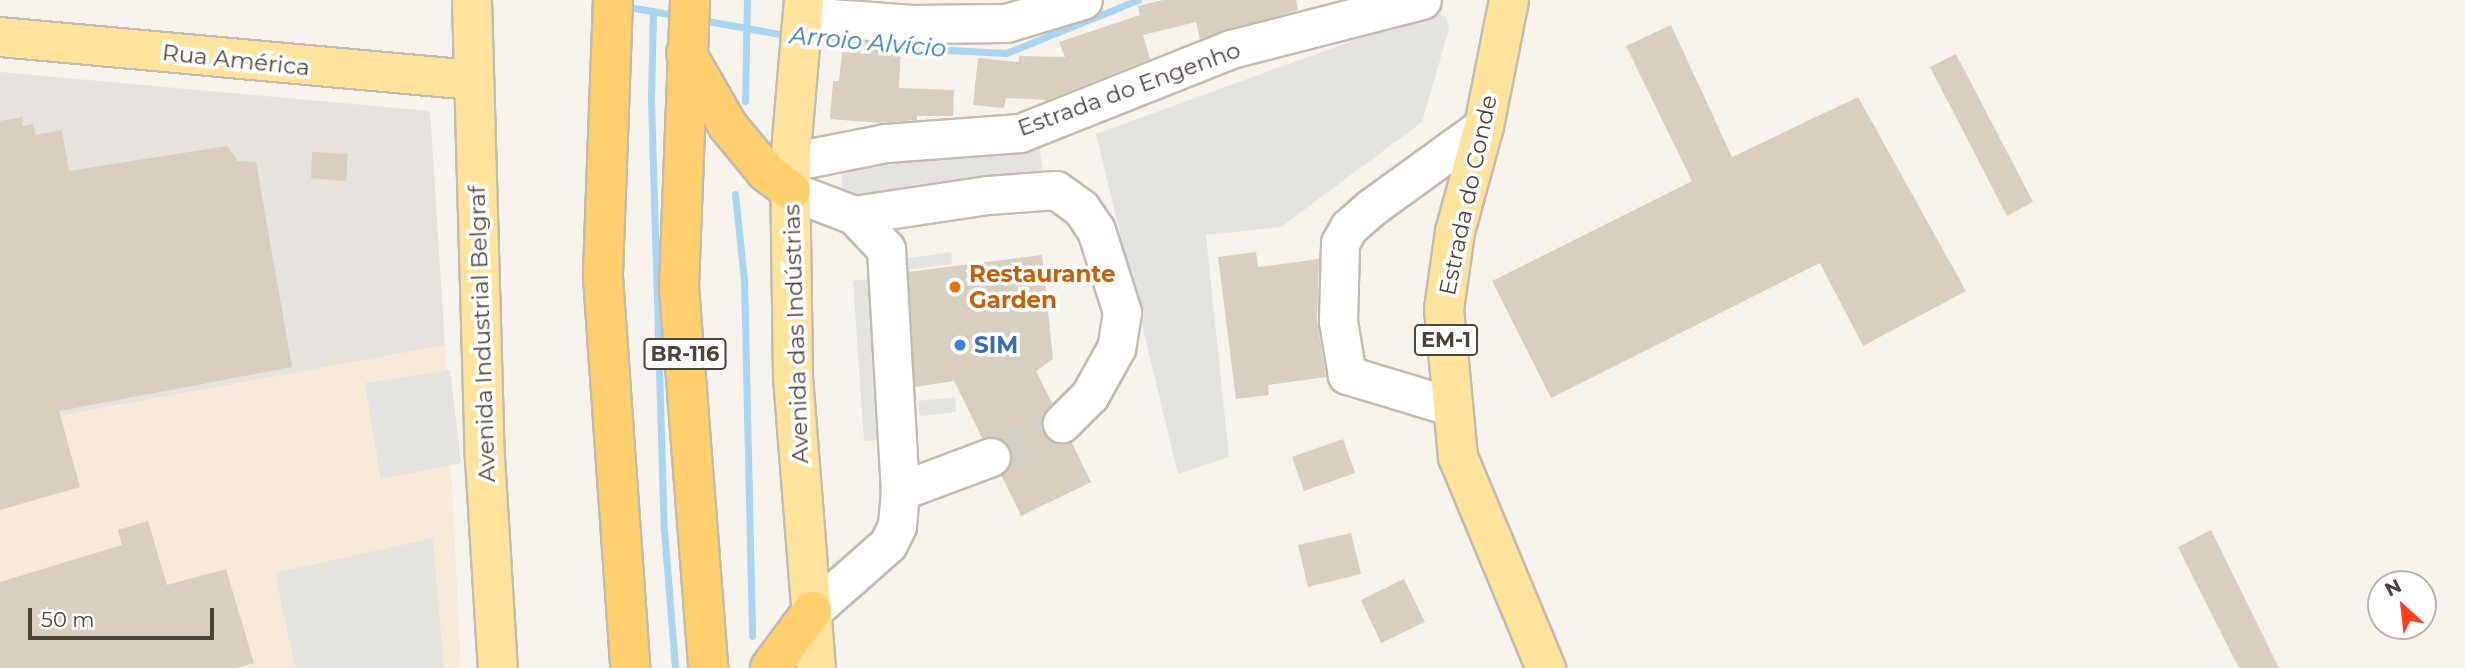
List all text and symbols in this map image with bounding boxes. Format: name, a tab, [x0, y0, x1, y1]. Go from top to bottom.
water label: Arroio Alvício	[789, 21, 947, 63]
street label: Estrada do Engenho	[1014, 36, 1244, 142]
street label: Rua América	[161, 39, 311, 81]
street label: Estrada do Conde	[1433, 92, 1503, 298]
street label: Avenida Industrial Belgraf	[463, 185, 501, 483]
street label: Avenida das Indústrias	[778, 204, 814, 464]
place label: Restaurante Garden	[969, 260, 1115, 314]
marker: Restaurante Garden	[947, 279, 963, 295]
road number: EM-1	[1413, 322, 1479, 358]
place label: SIM	[974, 331, 1018, 359]
road number: BR-116	[643, 336, 727, 372]
marker: SIM	[952, 337, 968, 353]
north arrow	[2367, 570, 2437, 640]
text: N	[2381, 574, 2405, 601]
scale bar	[32, 594, 217, 638]
text: 50 m	[41, 607, 95, 632]

